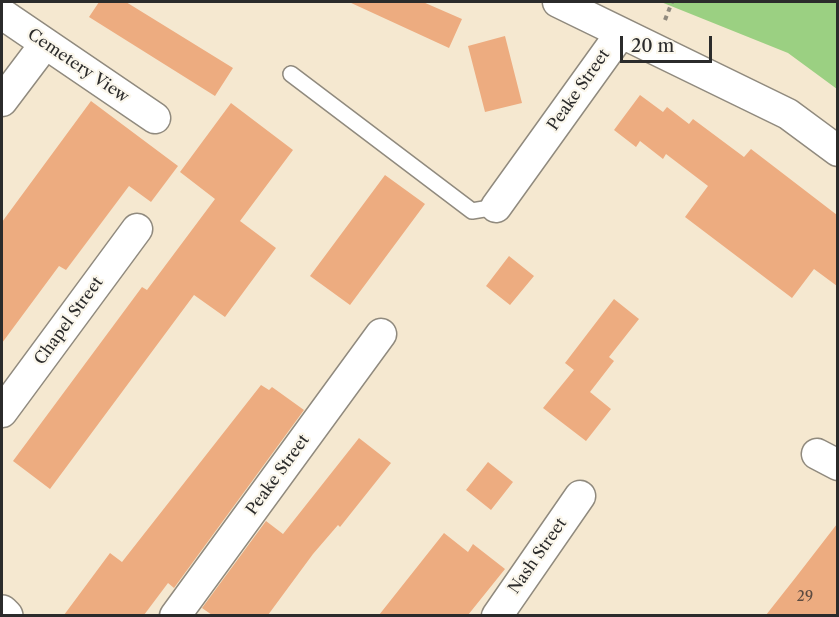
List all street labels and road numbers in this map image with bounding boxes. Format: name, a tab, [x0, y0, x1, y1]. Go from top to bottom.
street label: Cemetery View	[24, 25, 132, 107]
street label: Peake Street	[544, 46, 614, 134]
street label: Chapel Street	[31, 273, 107, 369]
street label: Peake Street	[242, 431, 314, 519]
street label: Nash Street	[505, 515, 571, 597]

